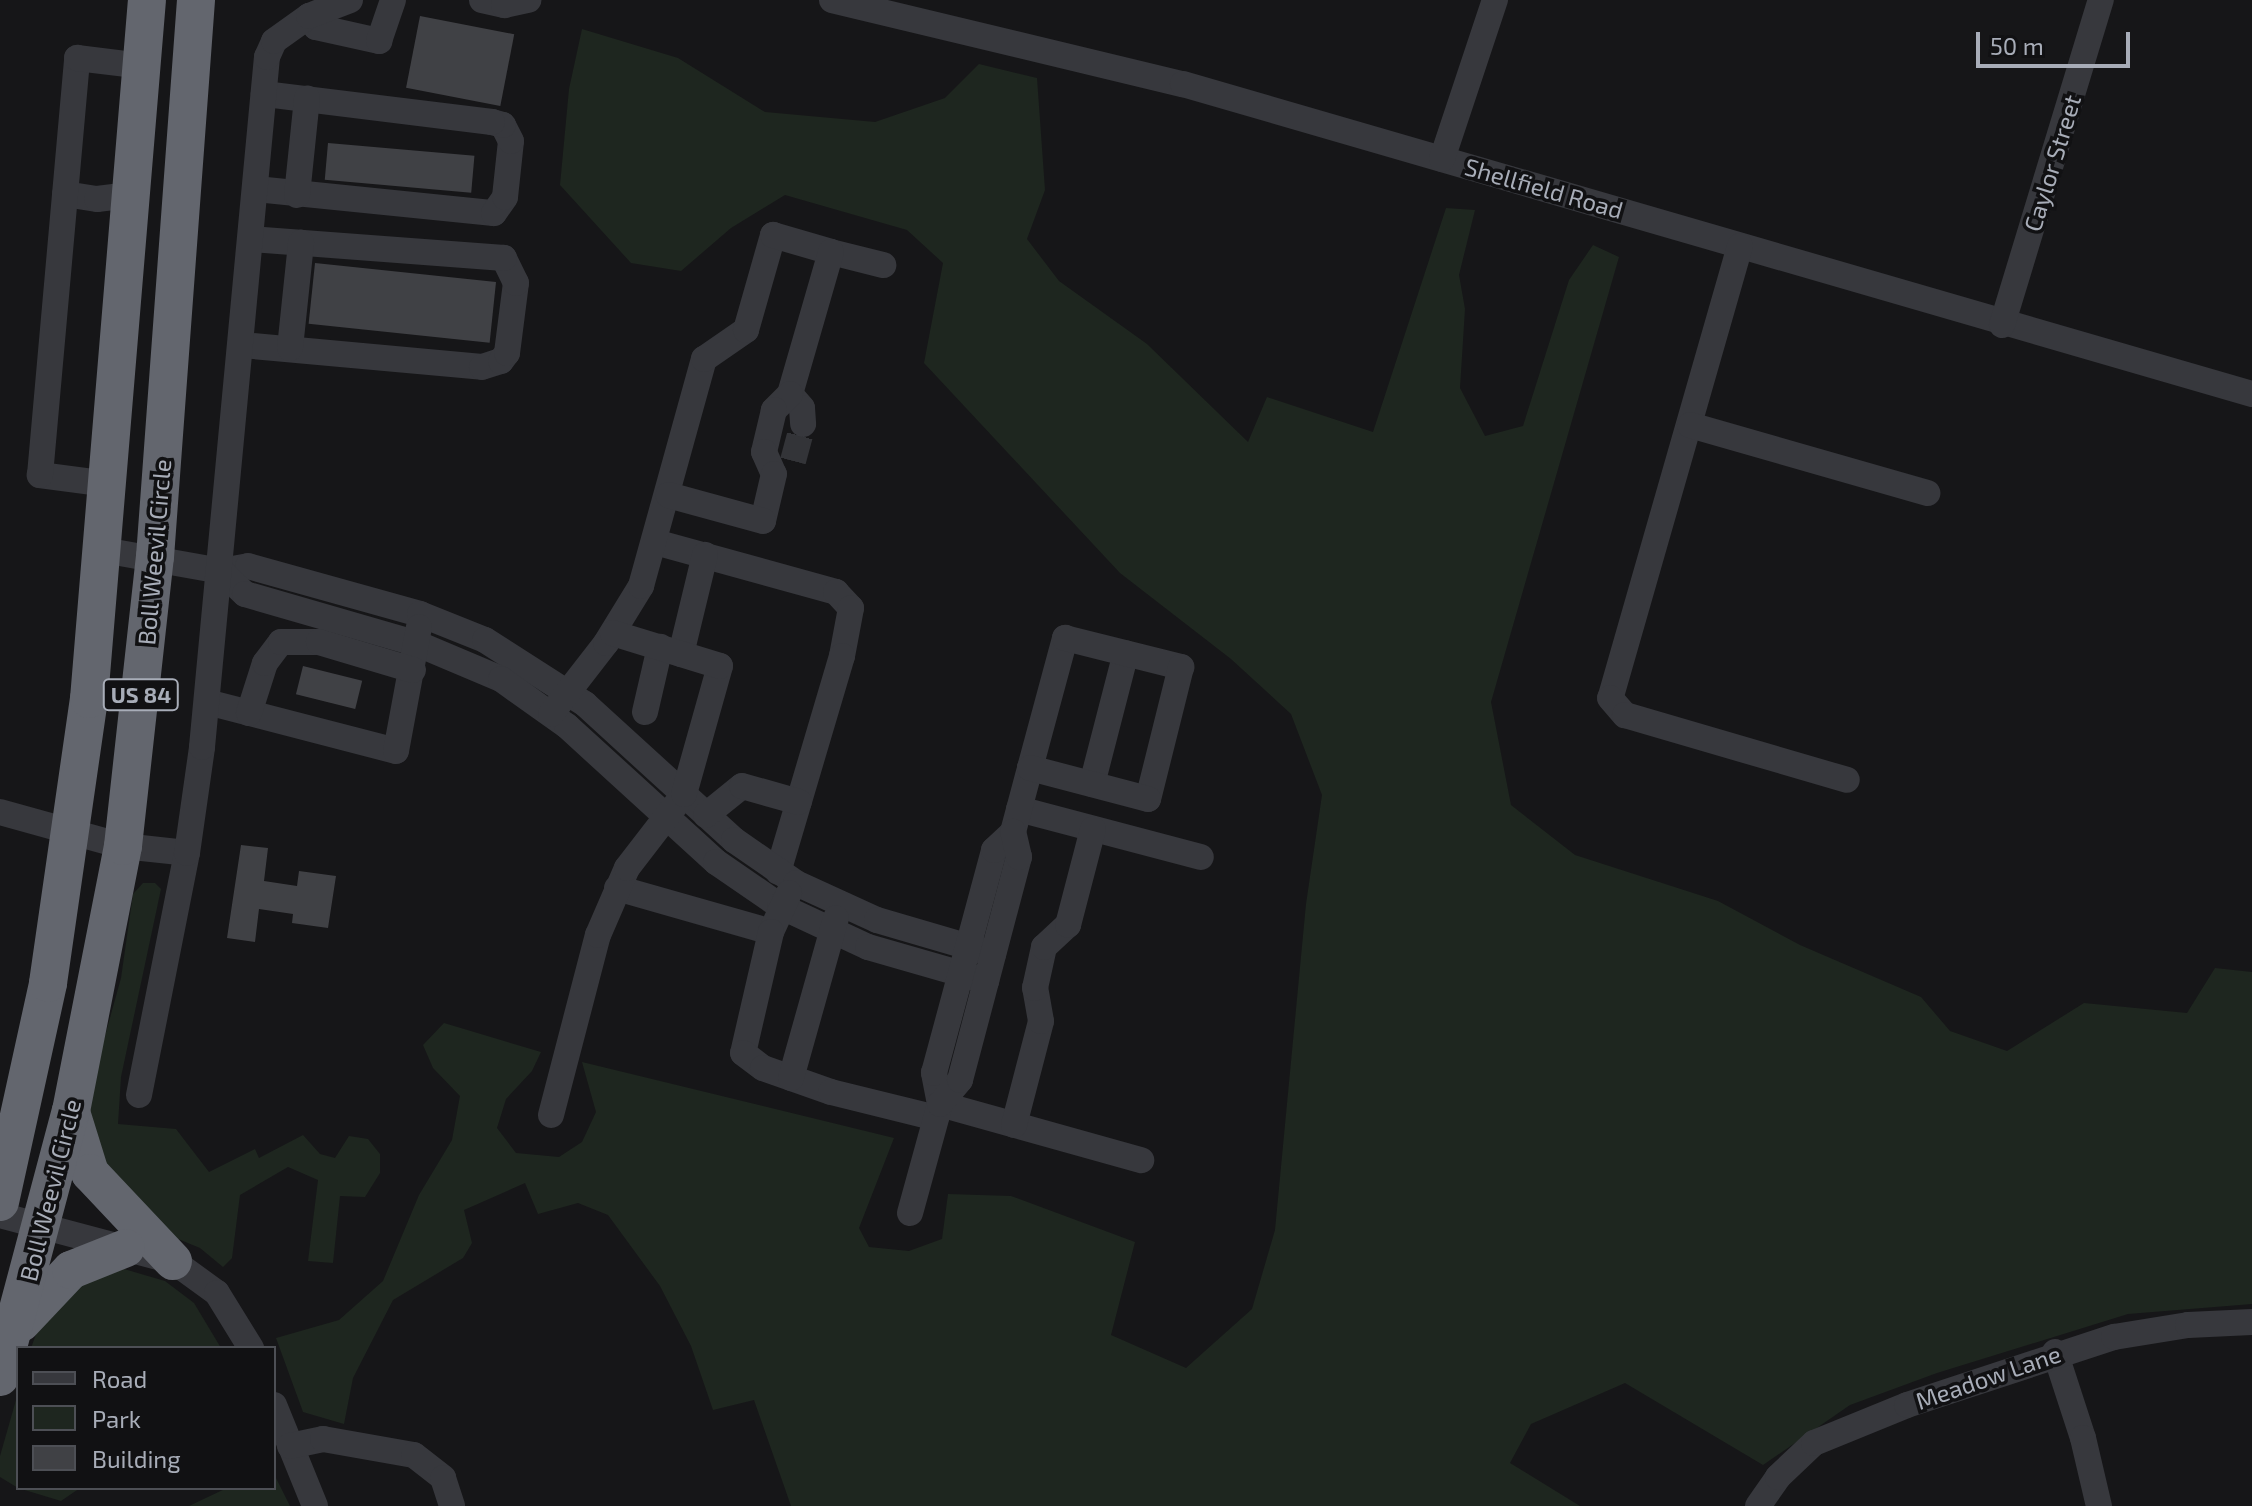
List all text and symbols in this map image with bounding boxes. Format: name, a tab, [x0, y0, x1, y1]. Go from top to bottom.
scale bar	[1980, 16, 2134, 66]
text: 50 m	[1990, 31, 2044, 60]
street label: Caylor Street	[2017, 91, 2087, 235]
street label: Shellfield Road	[1461, 152, 1627, 224]
street label: Boll Weevil Circle	[131, 457, 177, 647]
road number: US 84	[101, 677, 181, 713]
street label: Boll Weevil Circle	[13, 1095, 87, 1285]
street label: Meadow Lane	[1912, 1339, 2064, 1415]
legend	[16, 1346, 276, 1490]
text: Road	[92, 1364, 147, 1393]
text: Park	[92, 1404, 141, 1433]
text: Building	[92, 1444, 181, 1473]

